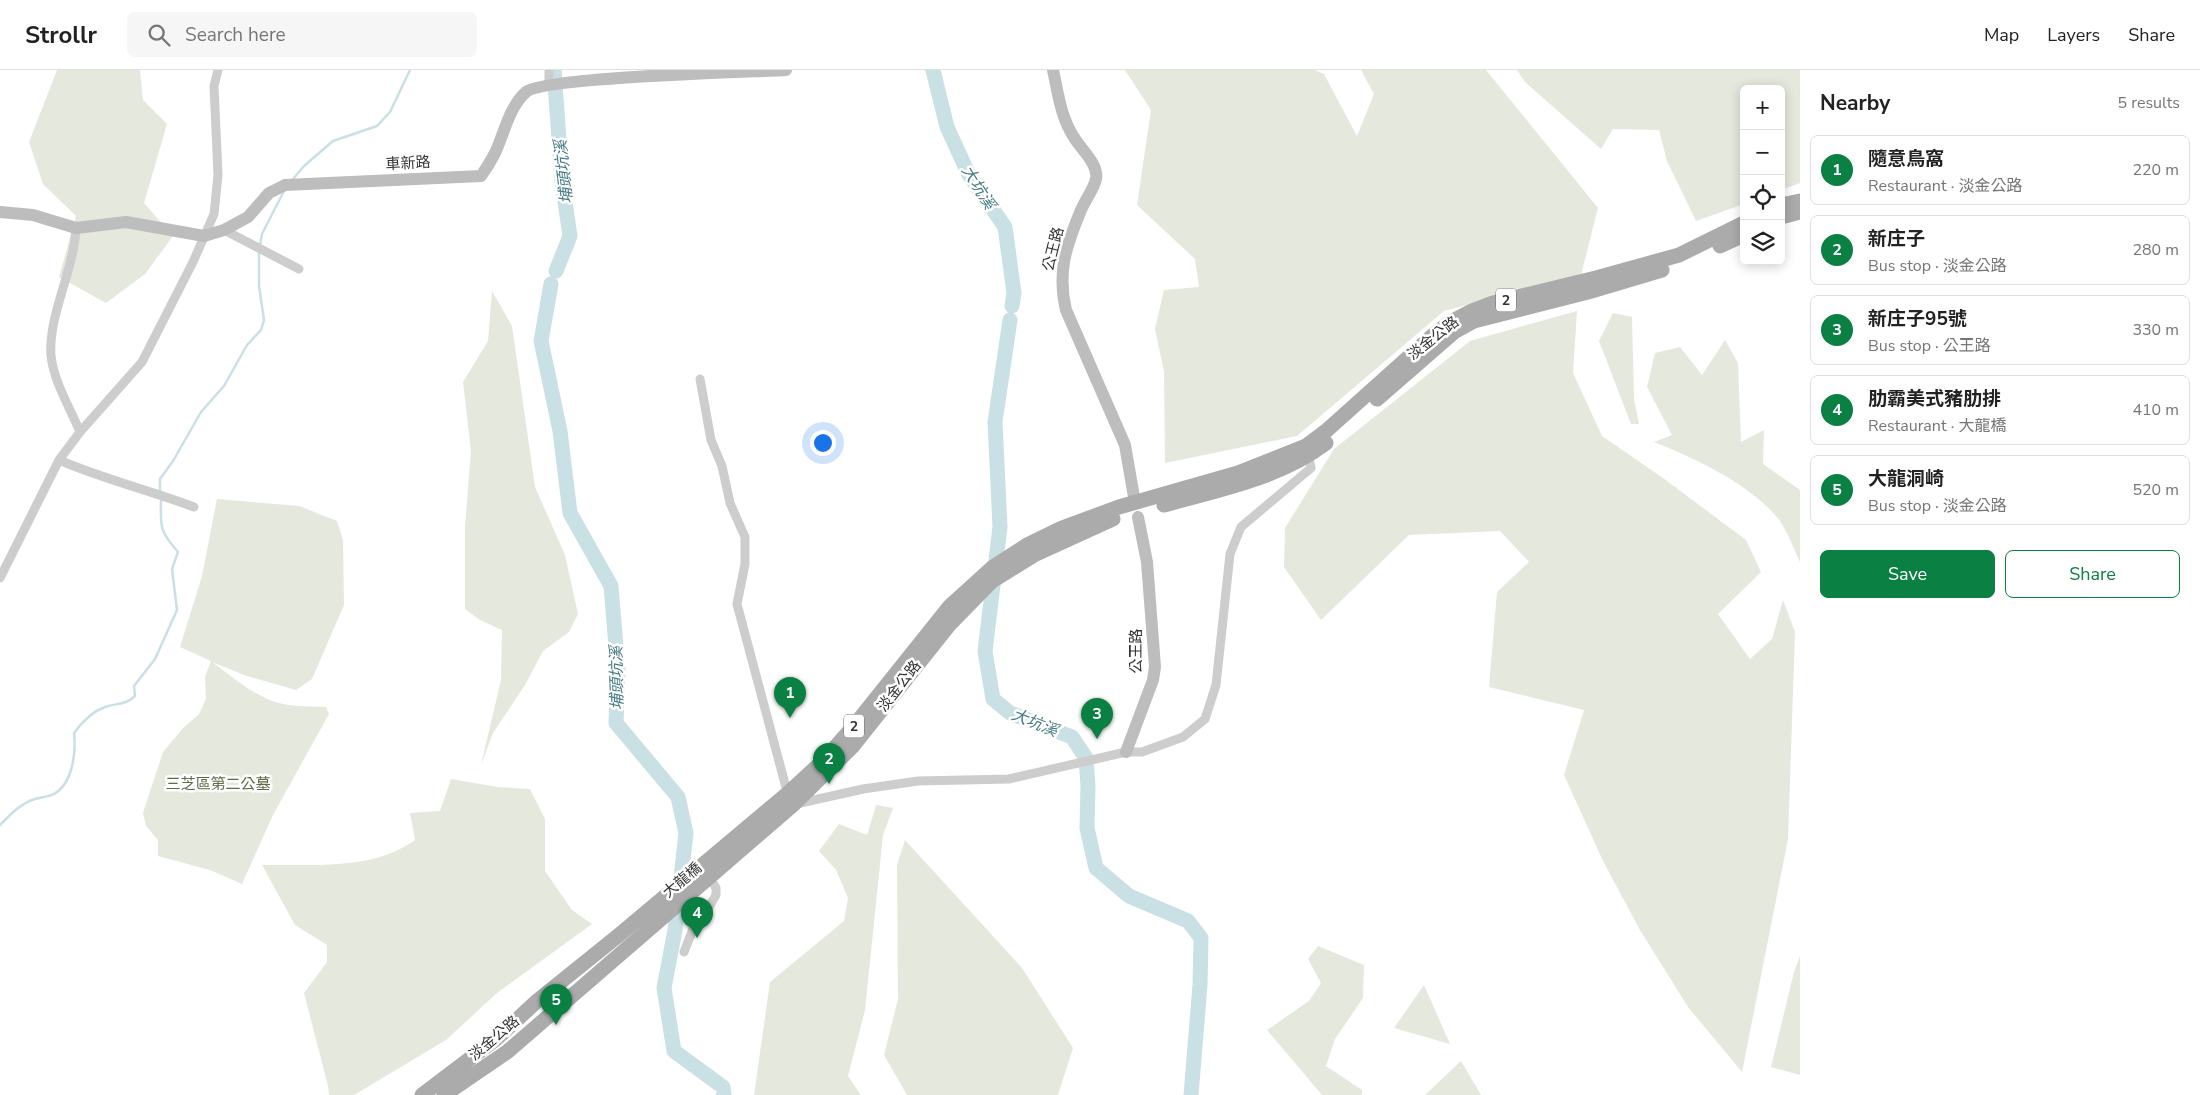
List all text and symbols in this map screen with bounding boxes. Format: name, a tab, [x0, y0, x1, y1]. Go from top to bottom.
search box	[127, 12, 477, 57]
text: Strollr	[25, 19, 97, 51]
icon: search	[145, 21, 173, 49]
text: Search here	[185, 22, 286, 48]
text: Map	[1984, 23, 2019, 47]
text: Layers	[2047, 23, 2100, 47]
text: Share	[2128, 23, 2175, 47]
map controls	[1740, 85, 1785, 265]
button: +	[1740, 85, 1785, 130]
text: Nearby	[1820, 89, 1890, 117]
text: 5 results	[2118, 92, 2180, 114]
button: −	[1740, 130, 1785, 175]
water label: 埔頭坑溪	[550, 137, 578, 205]
text: 隨意鳥窩	[1868, 146, 1944, 172]
street label: 車新路	[385, 152, 431, 174]
text: 1	[1832, 159, 1842, 181]
text: 220 m	[2132, 159, 2179, 181]
water label: 大坑溪	[956, 161, 1001, 215]
button: locate	[1740, 175, 1785, 220]
text: Restaurant · 淡金公路	[1868, 175, 2022, 197]
button: layers	[1740, 220, 1785, 265]
street label: 公王路	[1038, 225, 1068, 273]
text: 新庄子	[1868, 226, 1925, 252]
text: 2	[1832, 239, 1842, 261]
text: 280 m	[2132, 239, 2179, 261]
text: Bus stop · 淡金公路	[1868, 255, 2007, 277]
road number: 2	[1496, 288, 1516, 312]
text: 新庄子95號	[1868, 306, 1967, 332]
street label: 淡金公路	[1403, 312, 1463, 364]
text: 3	[1832, 319, 1842, 341]
text: 330 m	[2132, 319, 2179, 341]
text: Bus stop · 公王路	[1868, 335, 1991, 357]
text: 肋霸美式豬肋排	[1868, 386, 2001, 412]
text: 4	[1832, 399, 1842, 421]
text: 410 m	[2132, 399, 2179, 421]
text: Restaurant · 大龍橋	[1868, 415, 2006, 437]
your location	[810, 430, 836, 456]
text: 大龍洞崎	[1868, 466, 1944, 492]
text: 5	[1832, 479, 1842, 501]
text: 520 m	[2132, 479, 2179, 501]
text: Bus stop · 淡金公路	[1868, 495, 2007, 517]
button: Save	[1820, 550, 1995, 598]
button: Share	[2005, 550, 2180, 598]
street label: 公王路	[1126, 628, 1146, 674]
water label: 埔頭坑溪	[605, 644, 629, 710]
street label: 淡金公路	[873, 656, 925, 716]
pin: 1	[774, 677, 806, 718]
pin: 3	[1081, 698, 1113, 739]
water label: 大坑溪	[1008, 704, 1063, 743]
road number: 2	[844, 714, 864, 738]
pin: 2	[813, 743, 845, 784]
park label: 三芝區第二公墓	[165, 774, 271, 794]
street label: 大龍橋	[658, 858, 706, 902]
pin: 4	[681, 897, 713, 938]
pin: 5	[540, 984, 572, 1025]
street label: 淡金公路	[465, 1011, 523, 1065]

